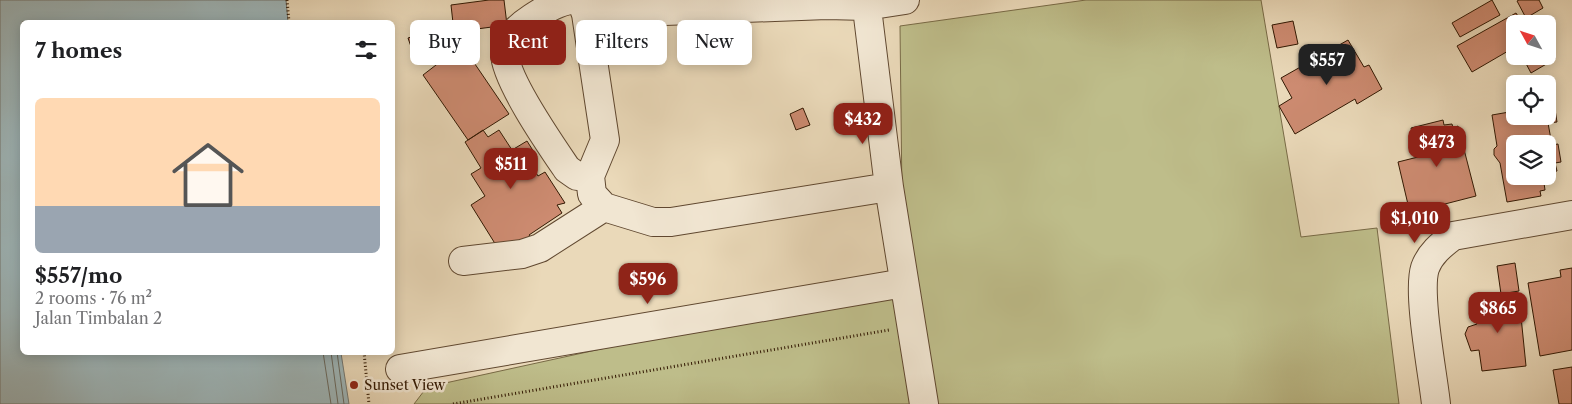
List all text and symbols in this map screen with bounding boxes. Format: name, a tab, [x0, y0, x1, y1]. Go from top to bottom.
north arrow	[1506, 15, 1556, 65]
map controls	[1506, 15, 1556, 185]
chip: Buy	[410, 20, 480, 65]
chip: Rent	[490, 20, 566, 65]
chip: Filters	[576, 20, 667, 65]
chip: New	[677, 20, 752, 65]
icon: filters	[352, 36, 380, 64]
text: 7 homes	[35, 38, 122, 63]
pin: $557	[1297, 44, 1357, 86]
text: $557	[1310, 50, 1344, 70]
button: locate	[1506, 75, 1556, 125]
pin: $432	[833, 102, 893, 145]
text: $432	[845, 109, 881, 129]
pin: $473	[1407, 126, 1467, 168]
icon: home	[163, 130, 253, 220]
text: $473	[1419, 132, 1455, 152]
button: layers	[1506, 135, 1556, 185]
pin: $511	[481, 148, 541, 190]
text: $511	[495, 154, 527, 174]
pin: $1,010	[1374, 202, 1456, 244]
text: $1,010	[1391, 208, 1439, 228]
pin: $596	[618, 262, 678, 305]
text: $557/mo	[35, 263, 122, 288]
text: $596	[630, 269, 666, 289]
text: 2 rooms · 76 m²	[35, 288, 152, 308]
pin: $865	[1468, 292, 1528, 334]
text: $865	[1479, 298, 1517, 318]
text: Jalan Timbalan 2	[35, 308, 162, 328]
place label: Sunset View	[364, 376, 446, 394]
marker: Sunset View	[348, 379, 360, 391]

